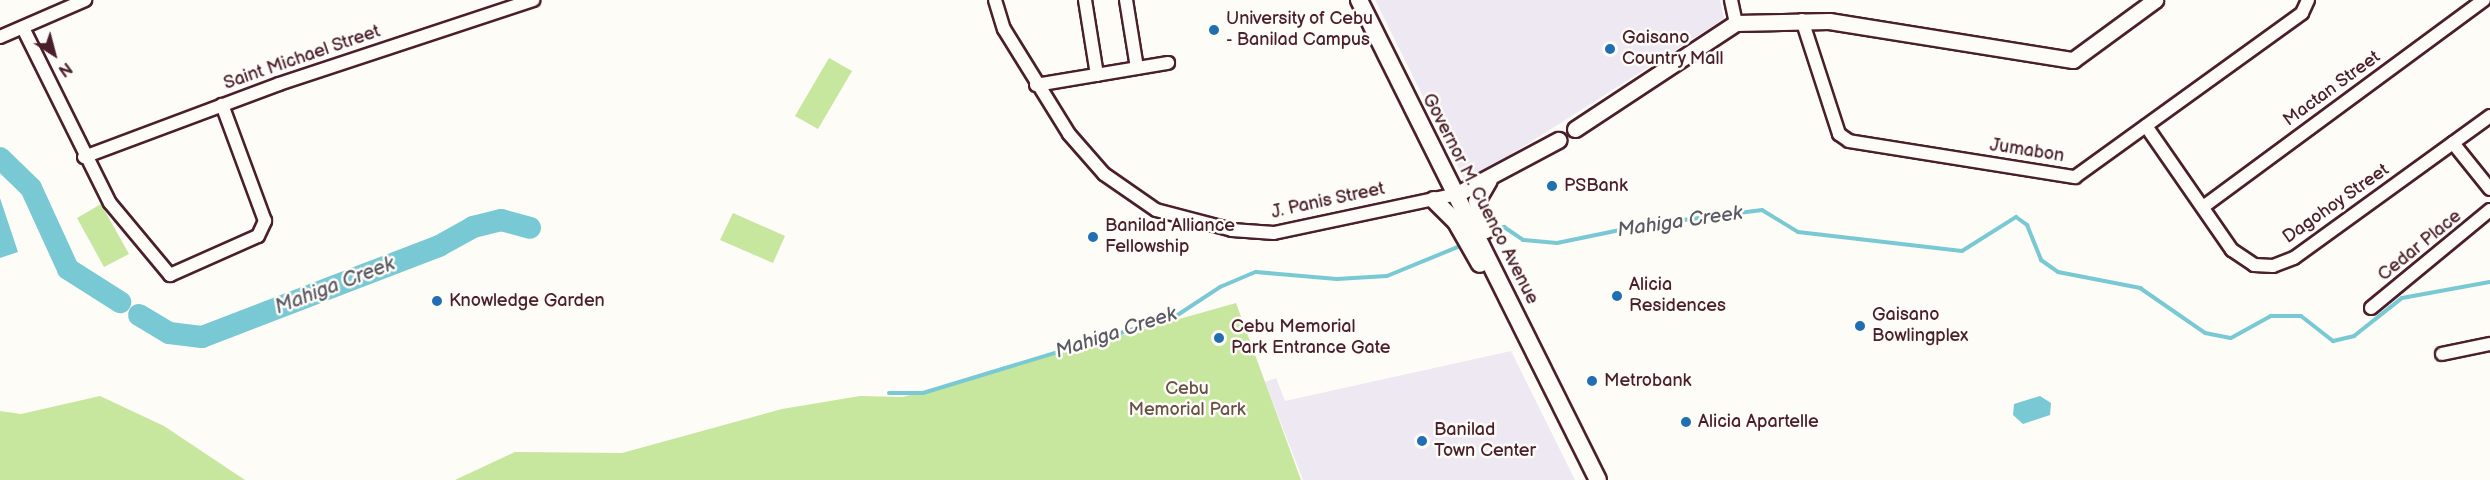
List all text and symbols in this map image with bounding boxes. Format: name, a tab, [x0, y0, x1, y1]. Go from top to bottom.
place label: University of Cebu - Banilad Campus	[1226, 9, 1374, 52]
street label: Saint Michael Street	[221, 21, 383, 95]
marker: University of Cebu - Banilad Campus	[1207, 23, 1221, 37]
north arrow	[24, 24, 84, 84]
place label: Gaisano Country Mall	[1622, 28, 1725, 70]
marker: Gaisano Country Mall	[1603, 42, 1617, 56]
street label: Mactan Street	[2279, 46, 2385, 132]
text: N	[54, 58, 75, 80]
street label: Governor M. Cuenco Avenue	[1417, 90, 1543, 308]
street label: Jumabon	[1988, 134, 2066, 168]
street label: Dagohoy Street	[2278, 159, 2394, 249]
place label: PSBank	[1564, 175, 1628, 197]
street label: J. Panis Street	[1269, 178, 1387, 224]
marker: PSBank	[1545, 179, 1559, 193]
water label: Mahiga Creek	[1616, 201, 1744, 243]
street label: Cedar Place	[2374, 206, 2466, 286]
place label: Banilad Alliance Fellowship	[1105, 216, 1235, 258]
marker: Banilad Alliance Fellowship	[1086, 230, 1100, 244]
water label: Mahiga Creek	[272, 252, 398, 320]
place label: Alicia Residences	[1629, 275, 1726, 318]
marker: Alicia Residences	[1610, 289, 1624, 303]
place label: Knowledge Garden	[449, 290, 605, 312]
marker: Knowledge Garden	[430, 294, 444, 308]
water label: Mahiga Creek	[1052, 302, 1180, 364]
place label: Gaisano Bowlingplex	[1872, 305, 1968, 348]
place label: Cebu Memorial Park Entrance Gate	[1231, 317, 1390, 360]
marker: Gaisano Bowlingplex	[1853, 319, 1867, 333]
marker: Cebu Memorial Park Entrance Gate	[1212, 331, 1226, 345]
place label: Metrobank	[1604, 370, 1691, 392]
marker: Metrobank	[1585, 374, 1599, 388]
park label: Cebu Memorial Park	[1128, 379, 1246, 422]
place label: Alicia Apartelle	[1698, 411, 1819, 433]
marker: Alicia Apartelle	[1679, 415, 1693, 429]
place label: Banilad Town Center	[1434, 420, 1536, 462]
marker: Banilad Town Center	[1415, 434, 1429, 448]

